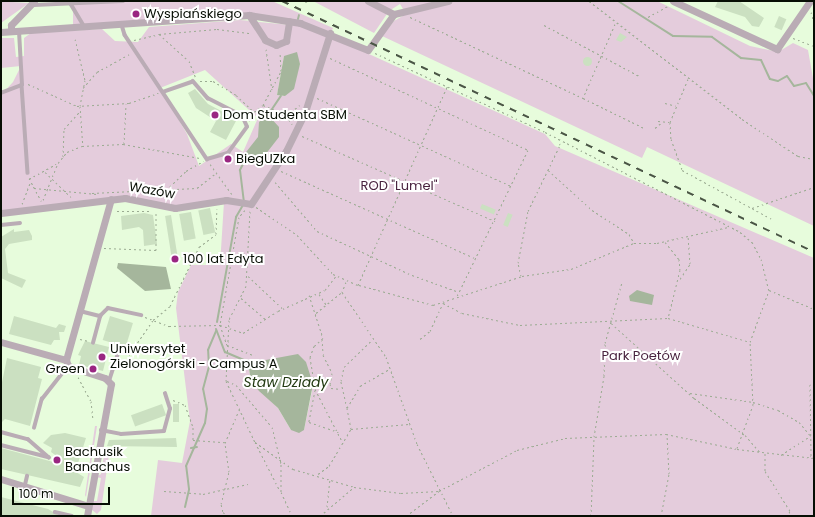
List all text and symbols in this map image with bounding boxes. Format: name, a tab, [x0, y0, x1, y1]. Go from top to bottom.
place label: Wyspiańskiego	[144, 6, 242, 22]
marker: Wyspiańskiego	[131, 9, 141, 19]
place label: Dom Studenta SBM	[223, 107, 347, 123]
marker: Dom Studenta SBM	[210, 110, 220, 120]
place label: BiegUZka	[236, 151, 295, 167]
marker: BiegUZka	[223, 154, 233, 164]
park label: ROD "Lumel"	[361, 178, 437, 194]
street label: Wazów	[128, 179, 176, 203]
place label: 100 lat Edyta	[183, 251, 263, 267]
marker: 100 lat Edyta	[170, 254, 180, 264]
place label: Uniwersytet Zielonogórski - Campus A	[110, 342, 278, 373]
park label: Park Poetów	[602, 348, 680, 364]
marker: Uniwersytet Zielonogórski - Campus A	[97, 352, 107, 362]
place label: Green	[46, 361, 85, 377]
marker: Green	[88, 364, 98, 374]
water label: Staw Dziady	[244, 374, 328, 390]
place label: Bachusik Banachus	[65, 445, 130, 476]
marker: Bachusik Banachus	[52, 455, 62, 465]
scale bar	[14, 479, 112, 505]
text: 100 m	[19, 485, 53, 502]

